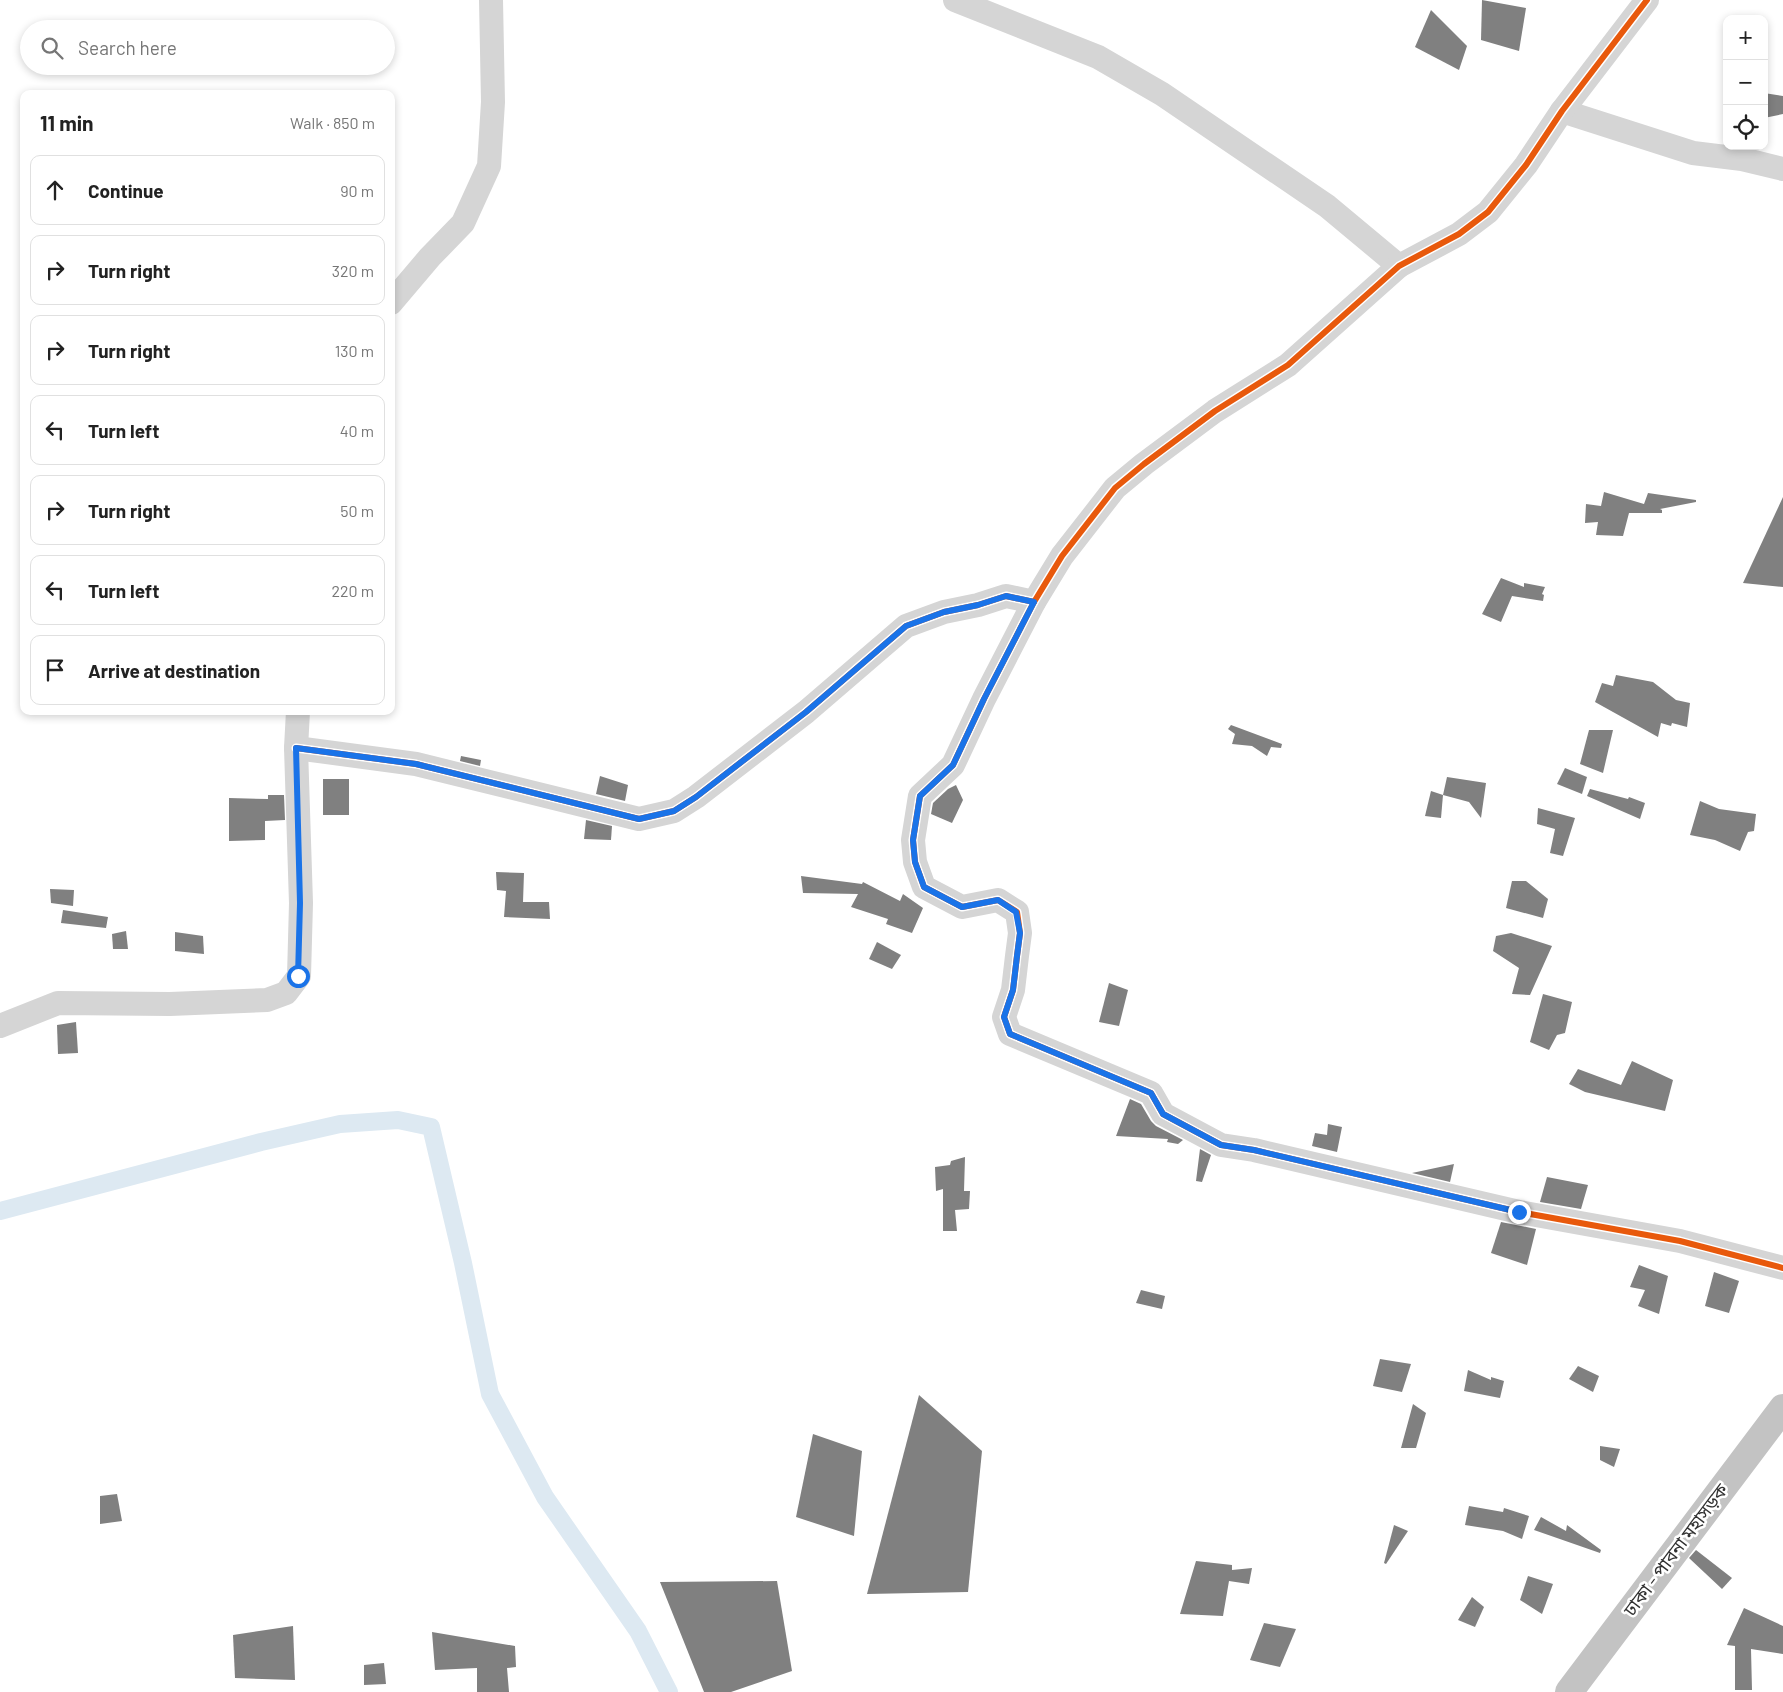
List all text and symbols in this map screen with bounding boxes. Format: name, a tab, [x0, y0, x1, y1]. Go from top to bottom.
map controls	[1723, 15, 1768, 150]
button: +	[1723, 15, 1768, 60]
search box	[20, 20, 395, 75]
icon: search	[38, 34, 66, 62]
text: Search here	[78, 36, 177, 59]
button: −	[1723, 60, 1768, 105]
button: locate	[1723, 105, 1768, 150]
text: 11 min	[40, 110, 94, 135]
text: Walk · 850 m	[290, 113, 375, 132]
icon: ahead	[41, 176, 69, 204]
text: Continue	[88, 179, 164, 202]
text: 90 m	[340, 181, 374, 200]
icon: right	[41, 256, 69, 284]
text: Turn right	[88, 259, 170, 282]
text: 320 m	[332, 261, 374, 280]
icon: right	[41, 336, 69, 364]
text: Turn right	[88, 339, 170, 362]
text: 130 m	[335, 341, 374, 360]
icon: left	[41, 416, 69, 444]
text: Turn left	[88, 419, 159, 442]
text: 40 m	[340, 421, 374, 440]
icon: right	[41, 496, 69, 524]
text: Turn right	[88, 499, 170, 522]
text: 50 m	[340, 501, 374, 520]
icon: left	[41, 576, 69, 604]
text: Turn left	[88, 579, 159, 602]
text: 220 m	[331, 581, 374, 600]
icon: arrive	[41, 656, 69, 684]
text: Arrive at destination	[88, 659, 260, 682]
route start	[287, 965, 310, 988]
route end	[1508, 1201, 1531, 1224]
street label: ঢাকা - পাবনা মহাসড়ক	[1618, 1479, 1732, 1621]

